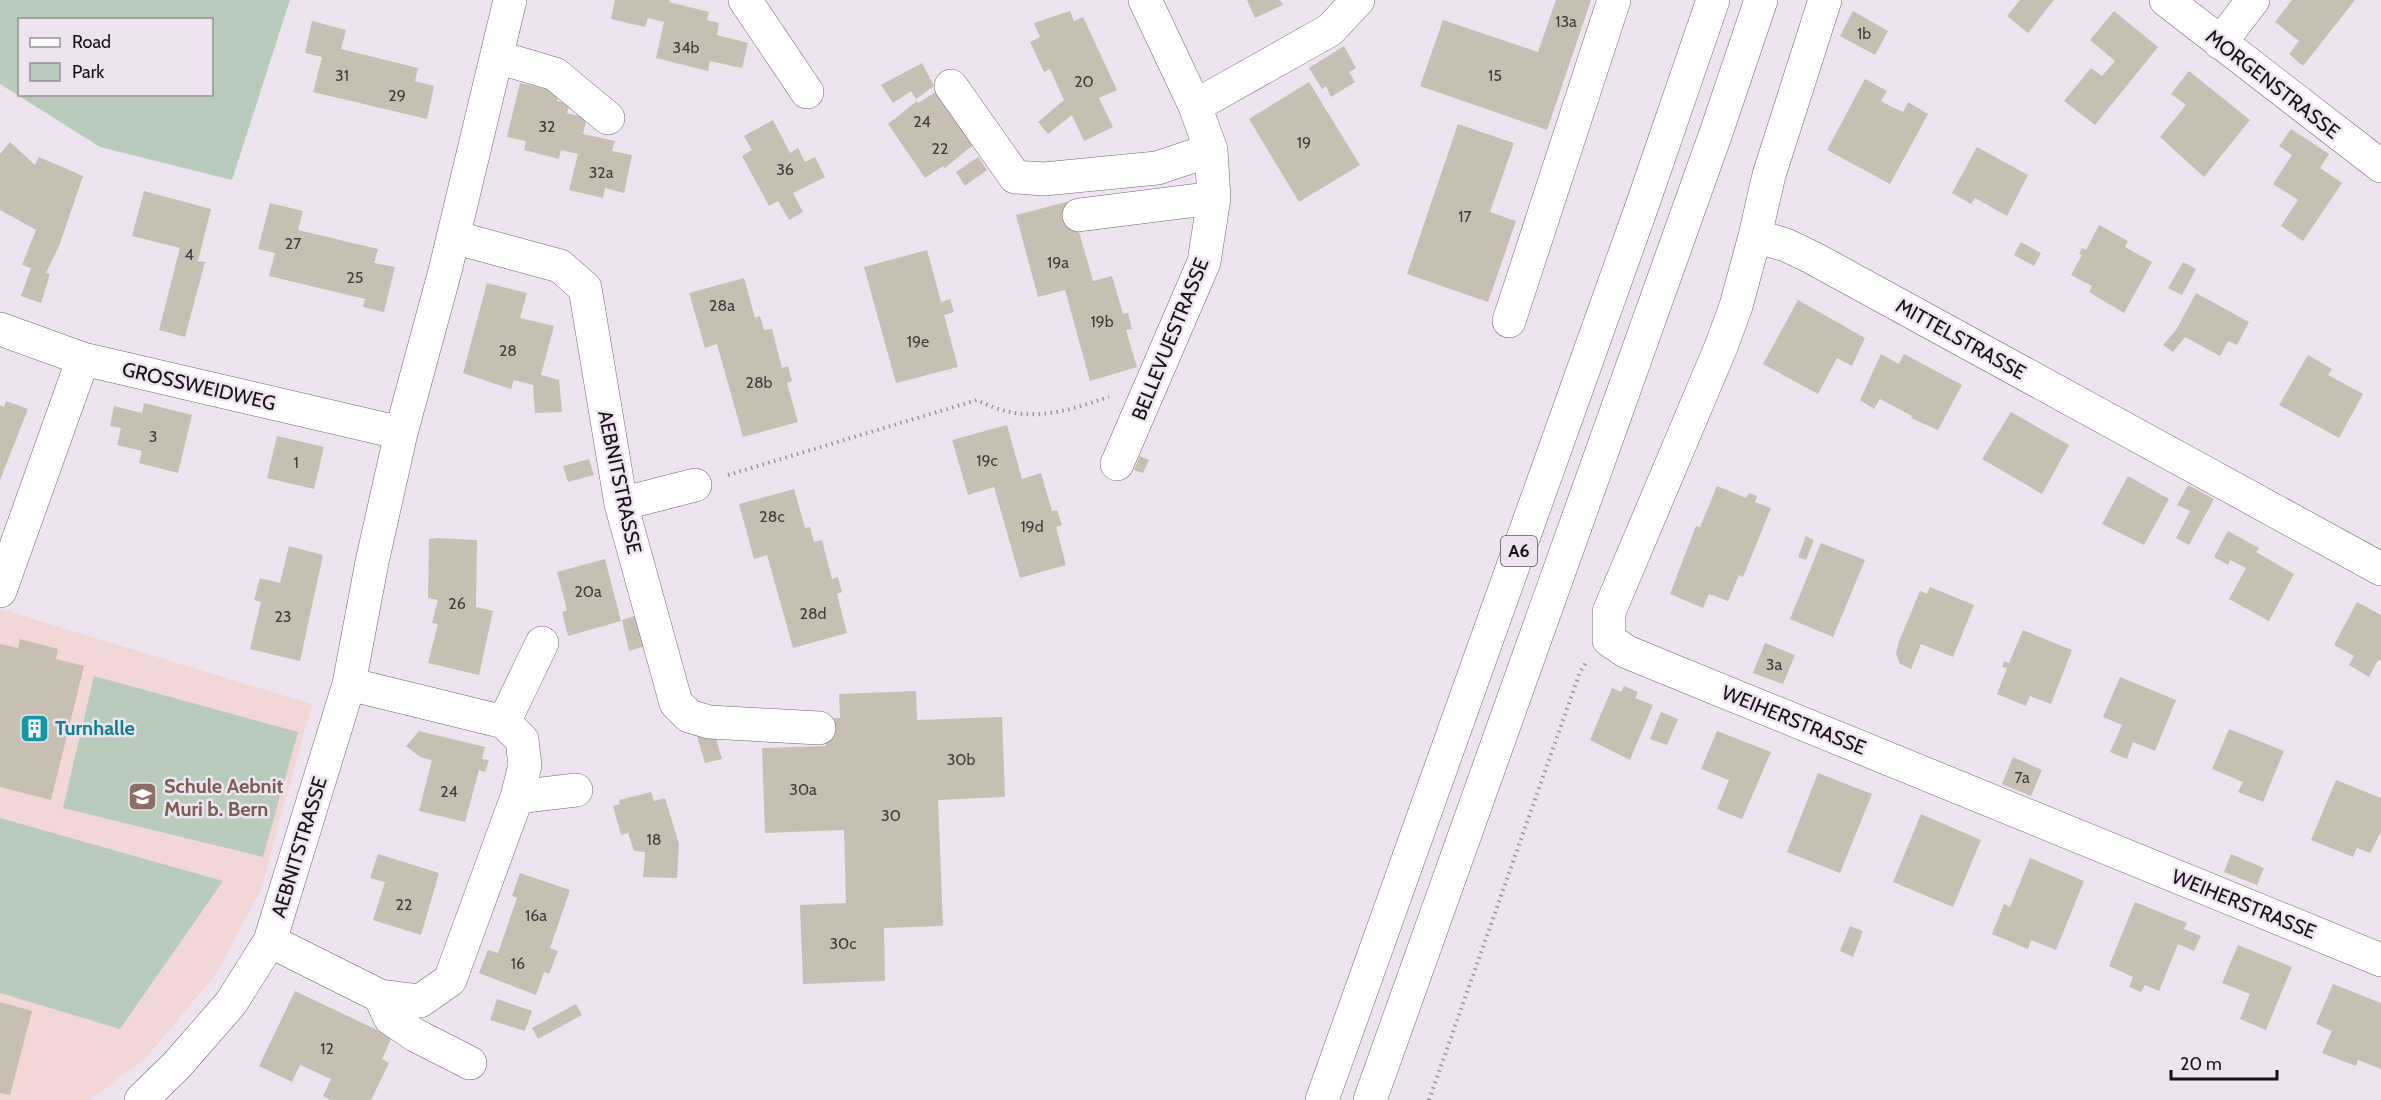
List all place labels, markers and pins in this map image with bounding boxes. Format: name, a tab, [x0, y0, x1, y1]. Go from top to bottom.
building icon: Turnhalle	[18, 712, 50, 744]
place label: Turnhalle	[55, 716, 135, 740]
place label: Schule Aebnit Muri b. Bern	[164, 774, 283, 821]
school or university icon: Schule Aebnit Muri b. Bern	[127, 781, 159, 813]

